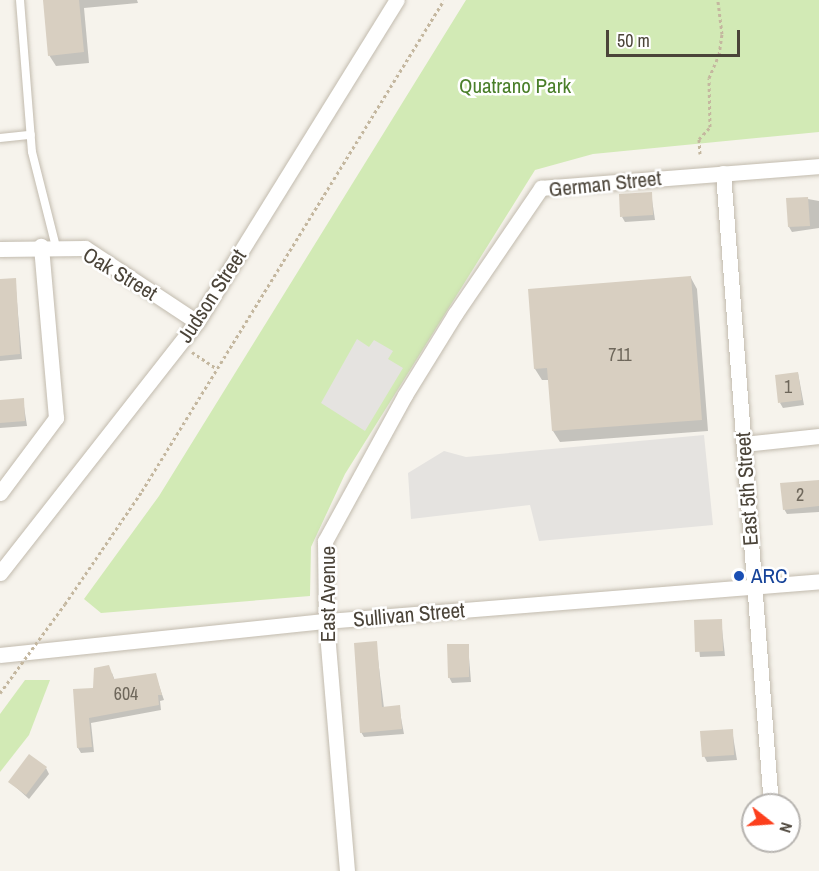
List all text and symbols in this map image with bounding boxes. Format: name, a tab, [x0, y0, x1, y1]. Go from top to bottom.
scale bar	[609, 18, 742, 56]
text: 50 m	[617, 28, 650, 53]
park label: Quatrano Park	[459, 73, 571, 99]
street label: German Street	[548, 166, 662, 202]
street label: Oak Street	[78, 242, 162, 306]
street label: Judson Street	[172, 245, 252, 347]
house number: 711	[608, 344, 632, 366]
house number: 1	[784, 376, 792, 398]
street label: East 5th Street	[730, 431, 764, 547]
house number: 2	[796, 484, 804, 506]
street label: East Avenue	[315, 545, 341, 643]
place label: ARC	[751, 563, 787, 589]
marker: ARC	[732, 569, 746, 583]
street label: Sullivan Street	[352, 598, 466, 632]
house number: 604	[114, 683, 138, 705]
north arrow	[741, 793, 801, 853]
text: N	[774, 820, 798, 835]

